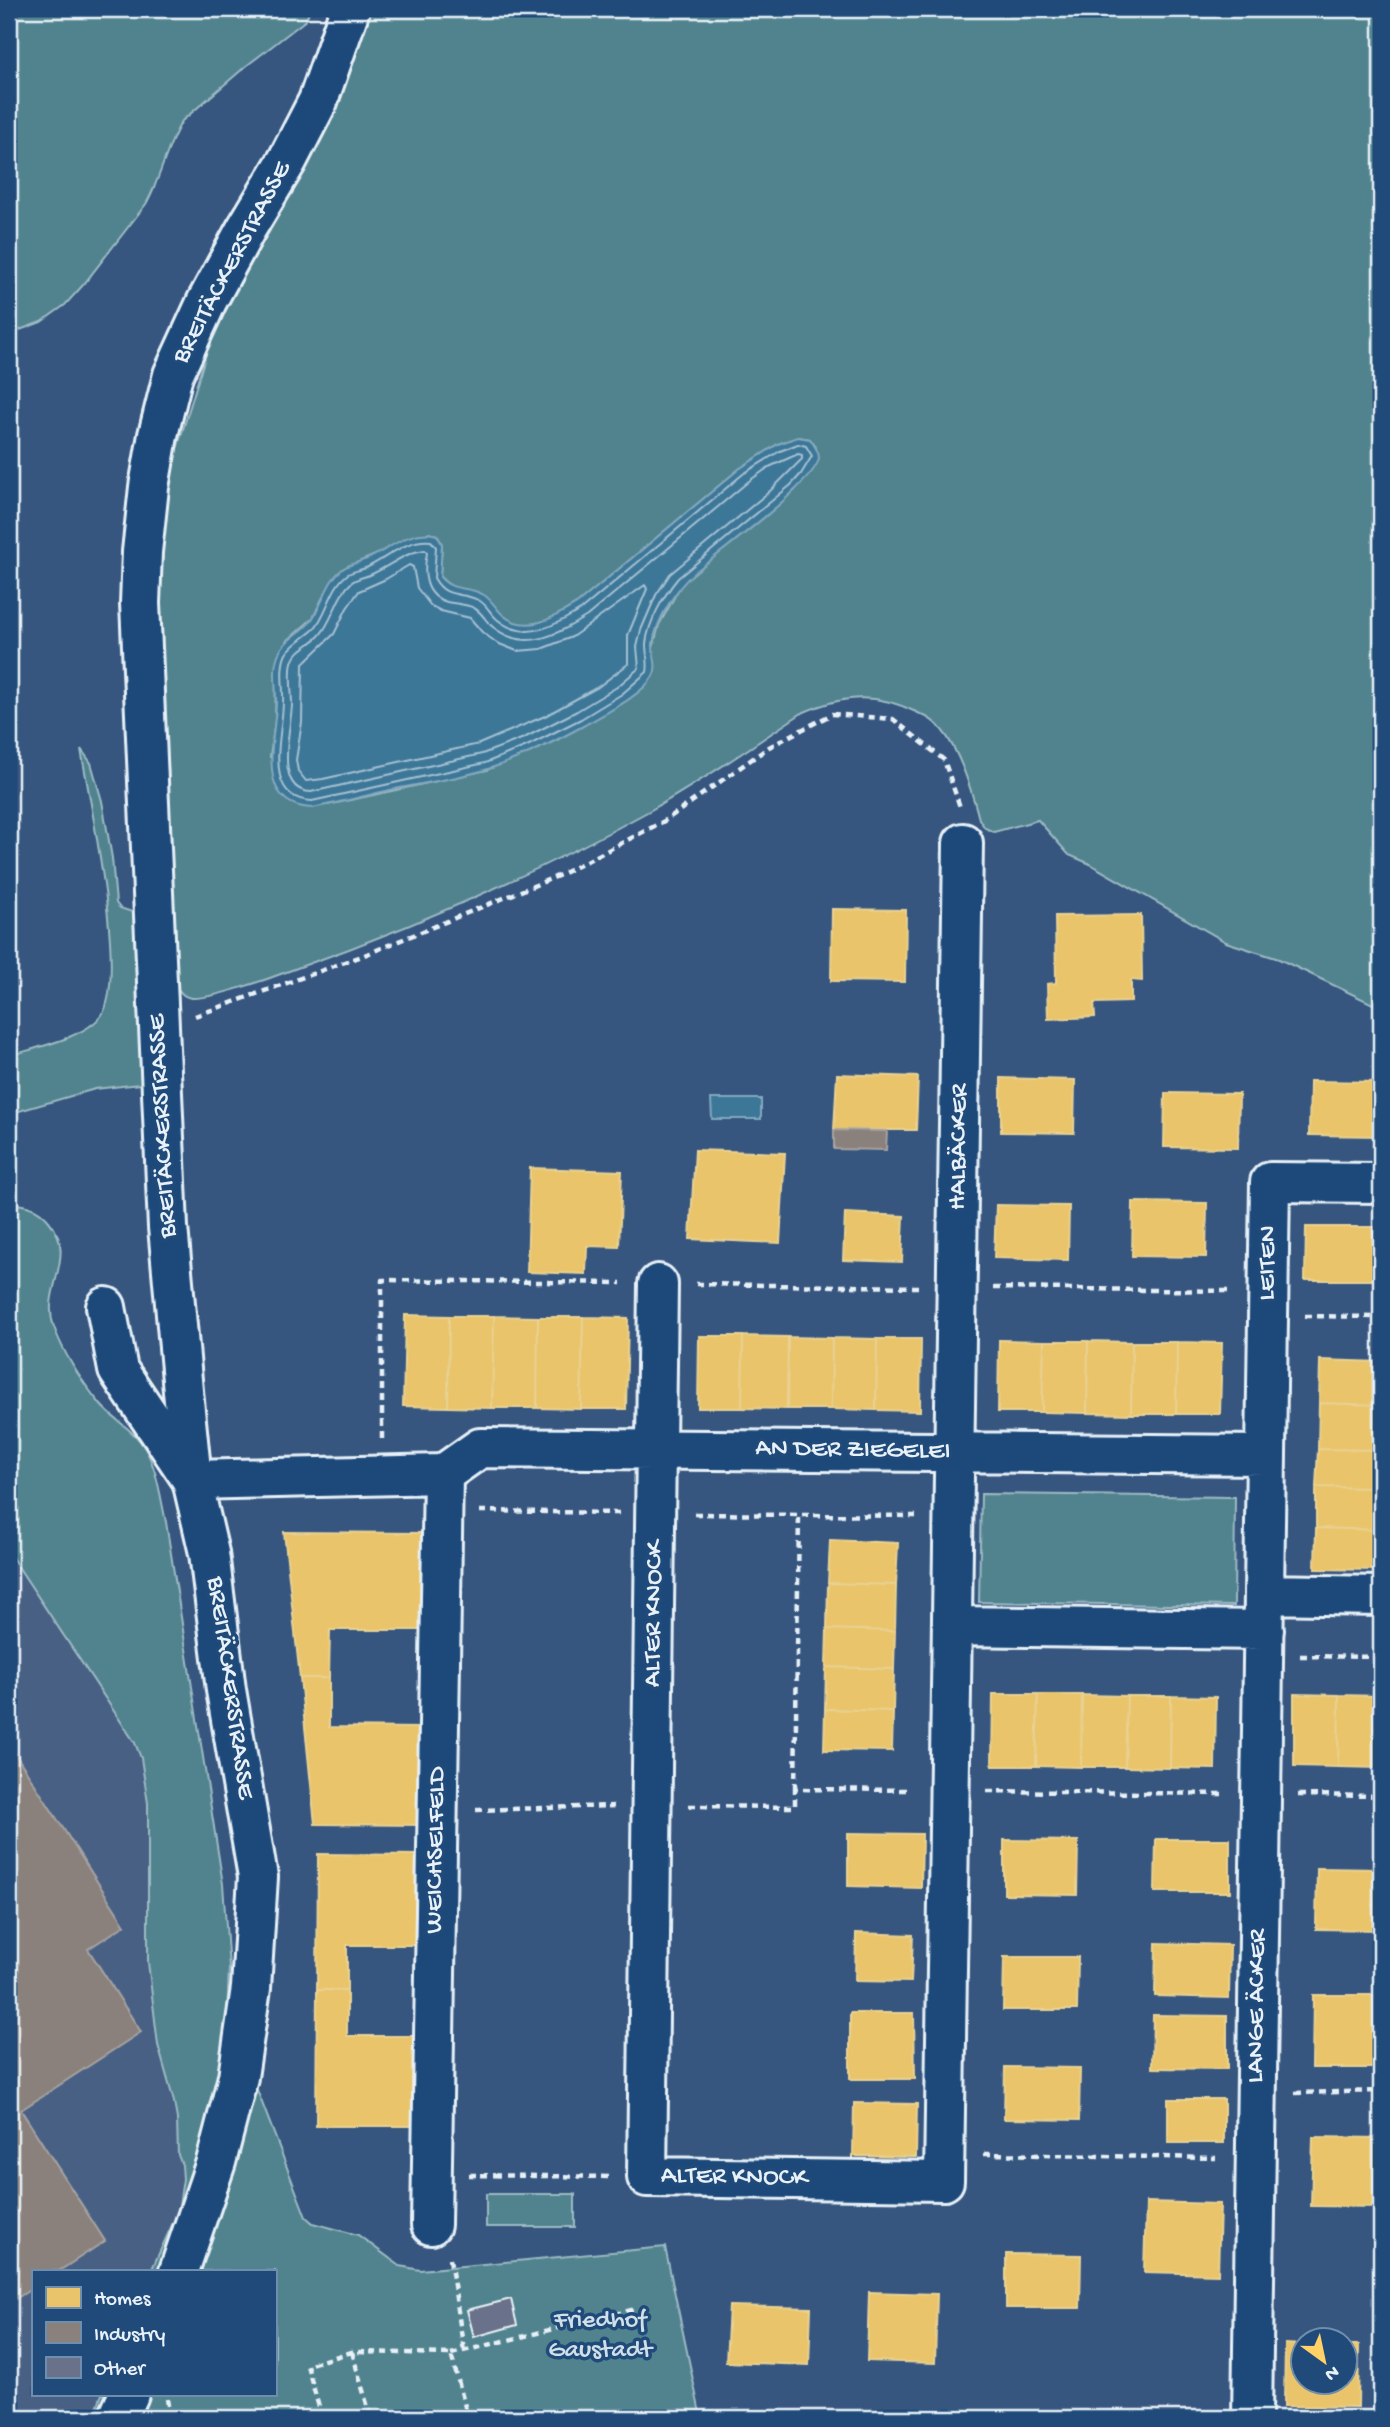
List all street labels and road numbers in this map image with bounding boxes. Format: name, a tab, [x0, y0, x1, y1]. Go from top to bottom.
street label: BREITÄCKERSTRASSE	[166, 156, 300, 370]
street label: BREITÄCKERSTRASSE	[143, 1012, 185, 1240]
street label: HALBÄCKER	[943, 1082, 977, 1211]
street label: LEITEN	[1253, 1225, 1285, 1301]
street label: AN DER ZIEGELEI	[755, 1434, 951, 1468]
street label: ALTER KNOCK	[638, 1538, 672, 1687]
street label: BREITÄCKERSTRASSE	[198, 1574, 260, 1802]
street label: WEICHSELFELD	[420, 1766, 454, 1934]
street label: LANGE ÄCKER	[1241, 1927, 1275, 2083]
street label: ALTER KNOCK	[661, 2161, 810, 2195]

